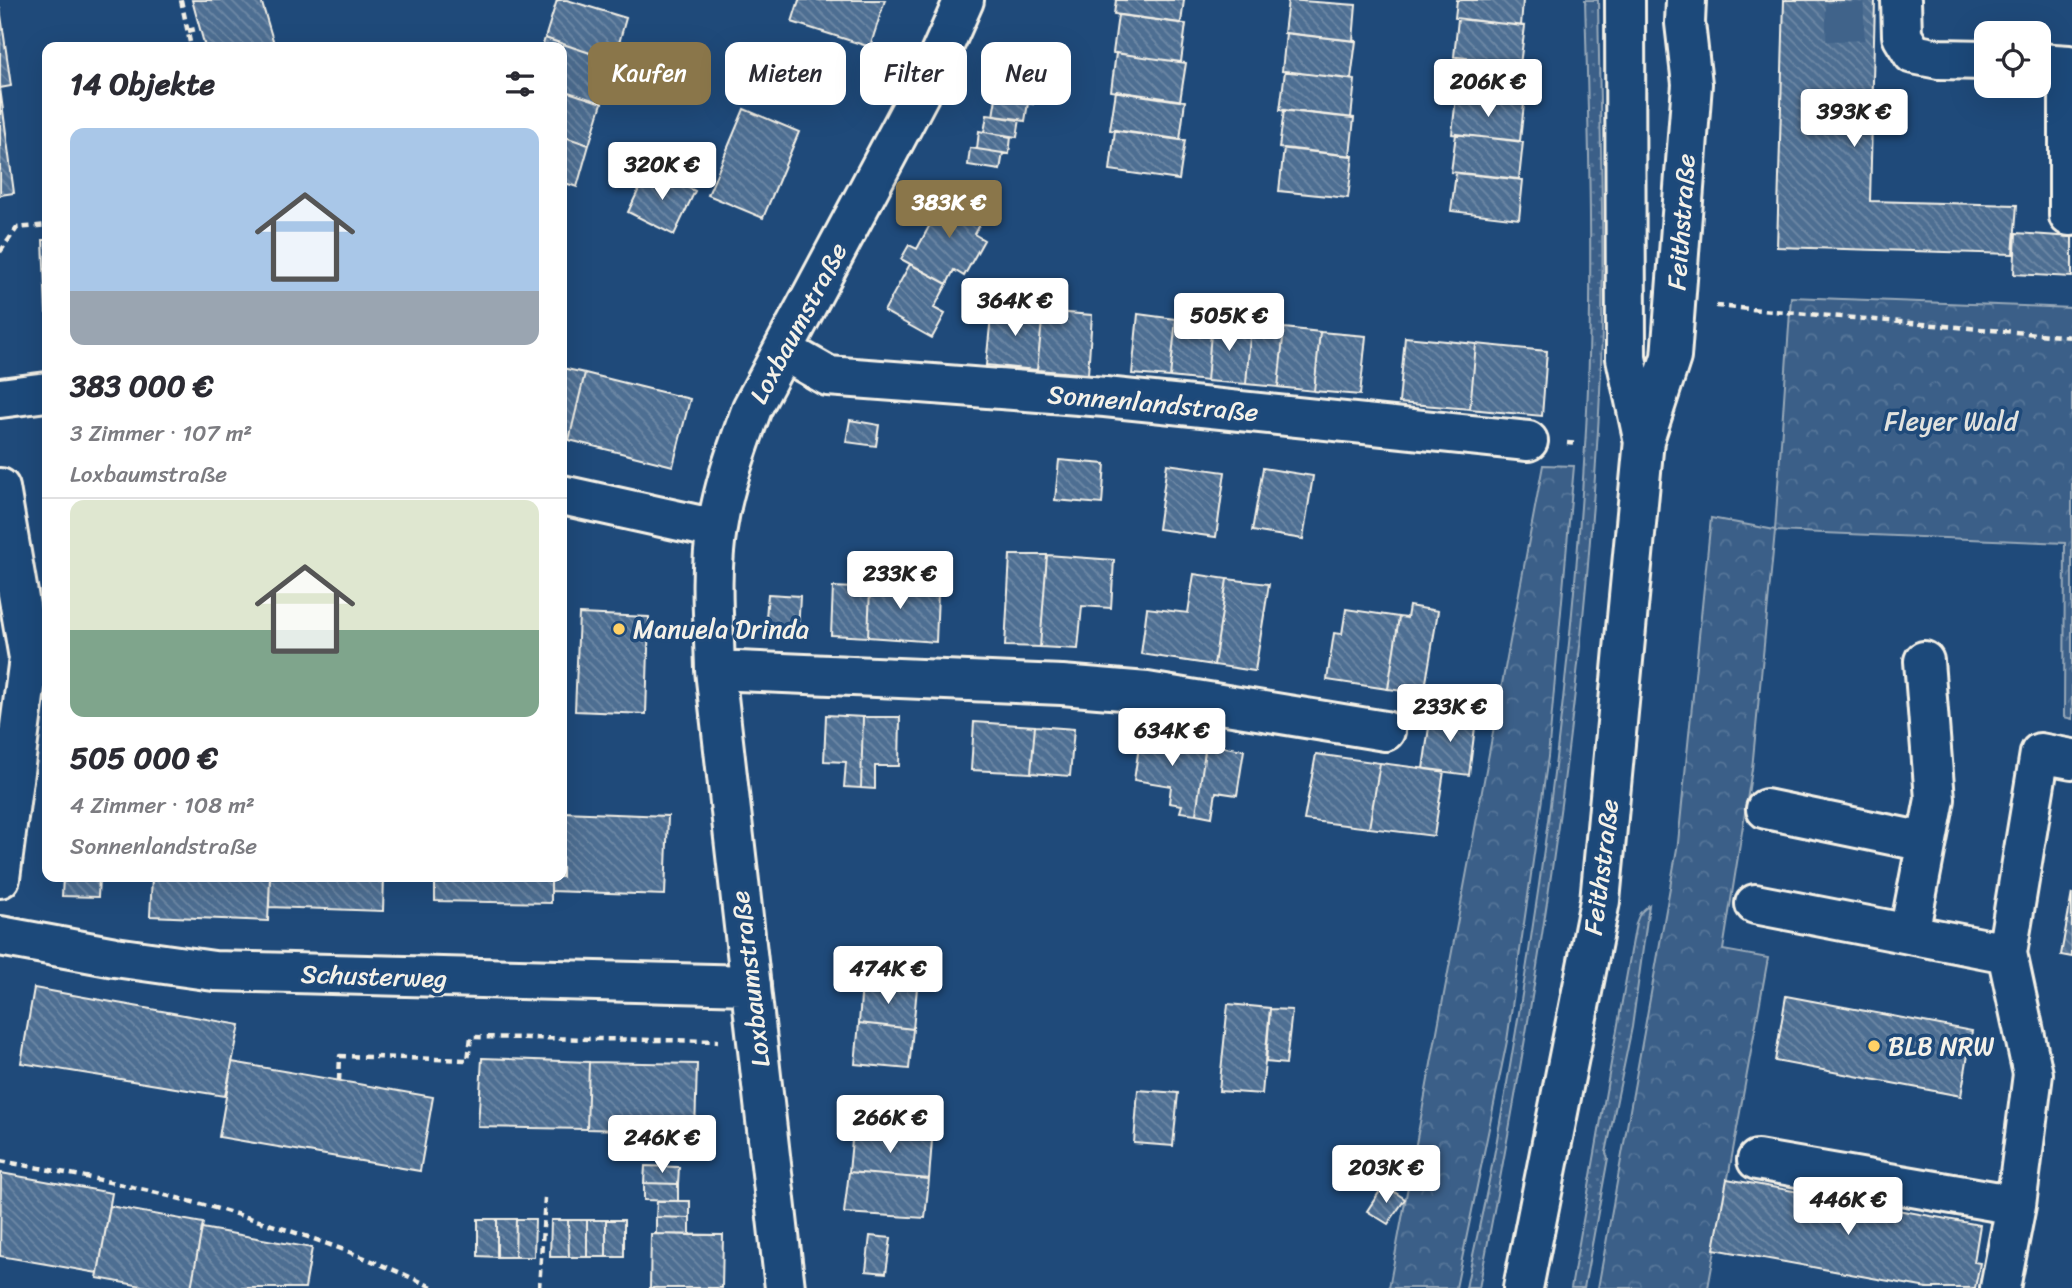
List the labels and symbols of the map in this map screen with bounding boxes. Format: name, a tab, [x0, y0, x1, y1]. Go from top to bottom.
pin: 206K €	[1431, 60, 1545, 119]
pin: 393K €	[1797, 90, 1911, 149]
pin: 320K €	[605, 142, 719, 202]
street label: Feithstraße	[1653, 152, 1709, 292]
pin: 383K €	[892, 180, 1006, 240]
street label: Loxbaumstraße	[736, 234, 860, 412]
pin: 364K €	[958, 278, 1072, 338]
pin: 505K €	[1172, 294, 1286, 353]
street label: Sonnenlandstraße	[1046, 371, 1260, 435]
park label: Fleyer Wald	[1884, 398, 2020, 444]
pin: 233K €	[843, 552, 957, 611]
place label: Manuela Drinda	[633, 606, 809, 652]
marker: Manuela Drinda	[611, 621, 627, 637]
pin: 233K €	[1393, 684, 1507, 744]
pin: 634K €	[1115, 708, 1229, 768]
street label: Feithstraße	[1570, 796, 1632, 938]
street label: Loxbaumstraße	[716, 888, 784, 1070]
pin: 474K €	[831, 946, 945, 1006]
street label: Schusterweg	[300, 950, 448, 1002]
place label: BLB NRW	[1888, 1023, 1995, 1069]
marker: BLB NRW	[1866, 1038, 1882, 1054]
pin: 266K €	[833, 1096, 947, 1155]
pin: 246K €	[605, 1116, 719, 1175]
pin: 203K €	[1329, 1146, 1443, 1205]
pin: 446K €	[1791, 1178, 1905, 1237]

